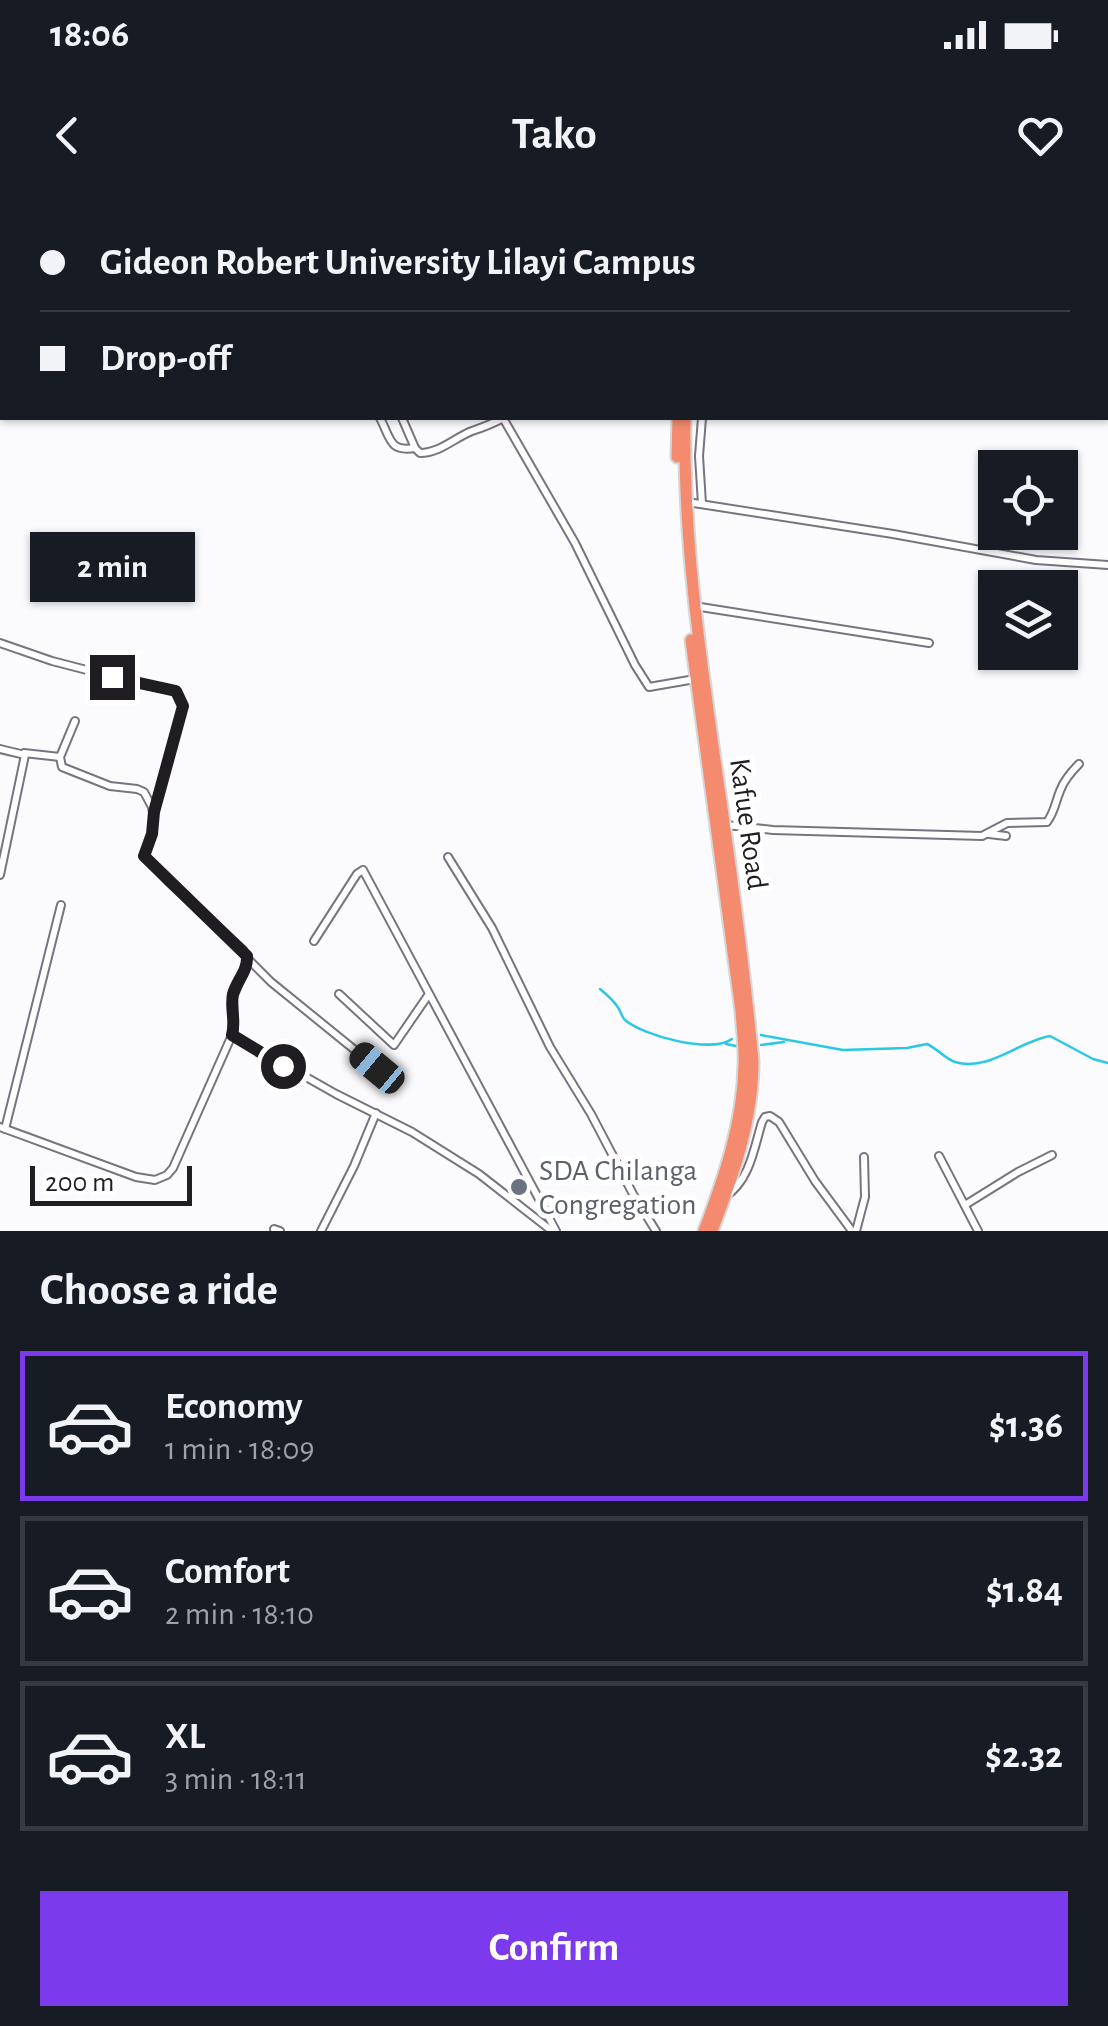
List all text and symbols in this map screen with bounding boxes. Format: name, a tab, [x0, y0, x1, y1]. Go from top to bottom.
text: 18:06	[50, 16, 129, 54]
icon: back	[40, 108, 95, 163]
icon: heart	[1013, 108, 1068, 163]
text: Tako	[511, 112, 597, 157]
text: Gideon Robert University Lilayi Campus	[100, 244, 696, 282]
text: Drop-off	[100, 340, 231, 378]
map controls	[978, 450, 1078, 670]
button: locate	[978, 450, 1078, 550]
callout: 2 min	[29, 532, 194, 602]
text: 2 min	[77, 551, 148, 583]
button: layers	[978, 570, 1078, 670]
route end	[90, 655, 135, 700]
street label: Kafue Road	[724, 756, 772, 892]
car	[344, 1037, 410, 1099]
route start	[261, 1044, 306, 1089]
place label: SDA Chilanga Congregation	[539, 1156, 697, 1220]
scale bar	[30, 1161, 192, 1206]
text: 200 m	[45, 1169, 114, 1197]
marker: SDA Chilanga Congregation	[508, 1176, 530, 1198]
text: Choose a ride	[40, 1268, 278, 1313]
icon: car	[45, 1381, 135, 1471]
text: Economy	[165, 1388, 303, 1426]
text: $1.36	[989, 1407, 1063, 1445]
text: 1 min · 18:09	[165, 1433, 314, 1465]
icon: car	[45, 1546, 135, 1636]
text: Comfort	[165, 1553, 290, 1591]
text: $1.84	[986, 1572, 1063, 1610]
text: 2 min · 18:10	[165, 1598, 314, 1630]
icon: car	[45, 1711, 135, 1801]
text: XL	[165, 1718, 205, 1756]
text: $2.32	[985, 1737, 1063, 1775]
text: 3 min · 18:11	[165, 1763, 307, 1795]
button: Confirm	[40, 1891, 1068, 2006]

